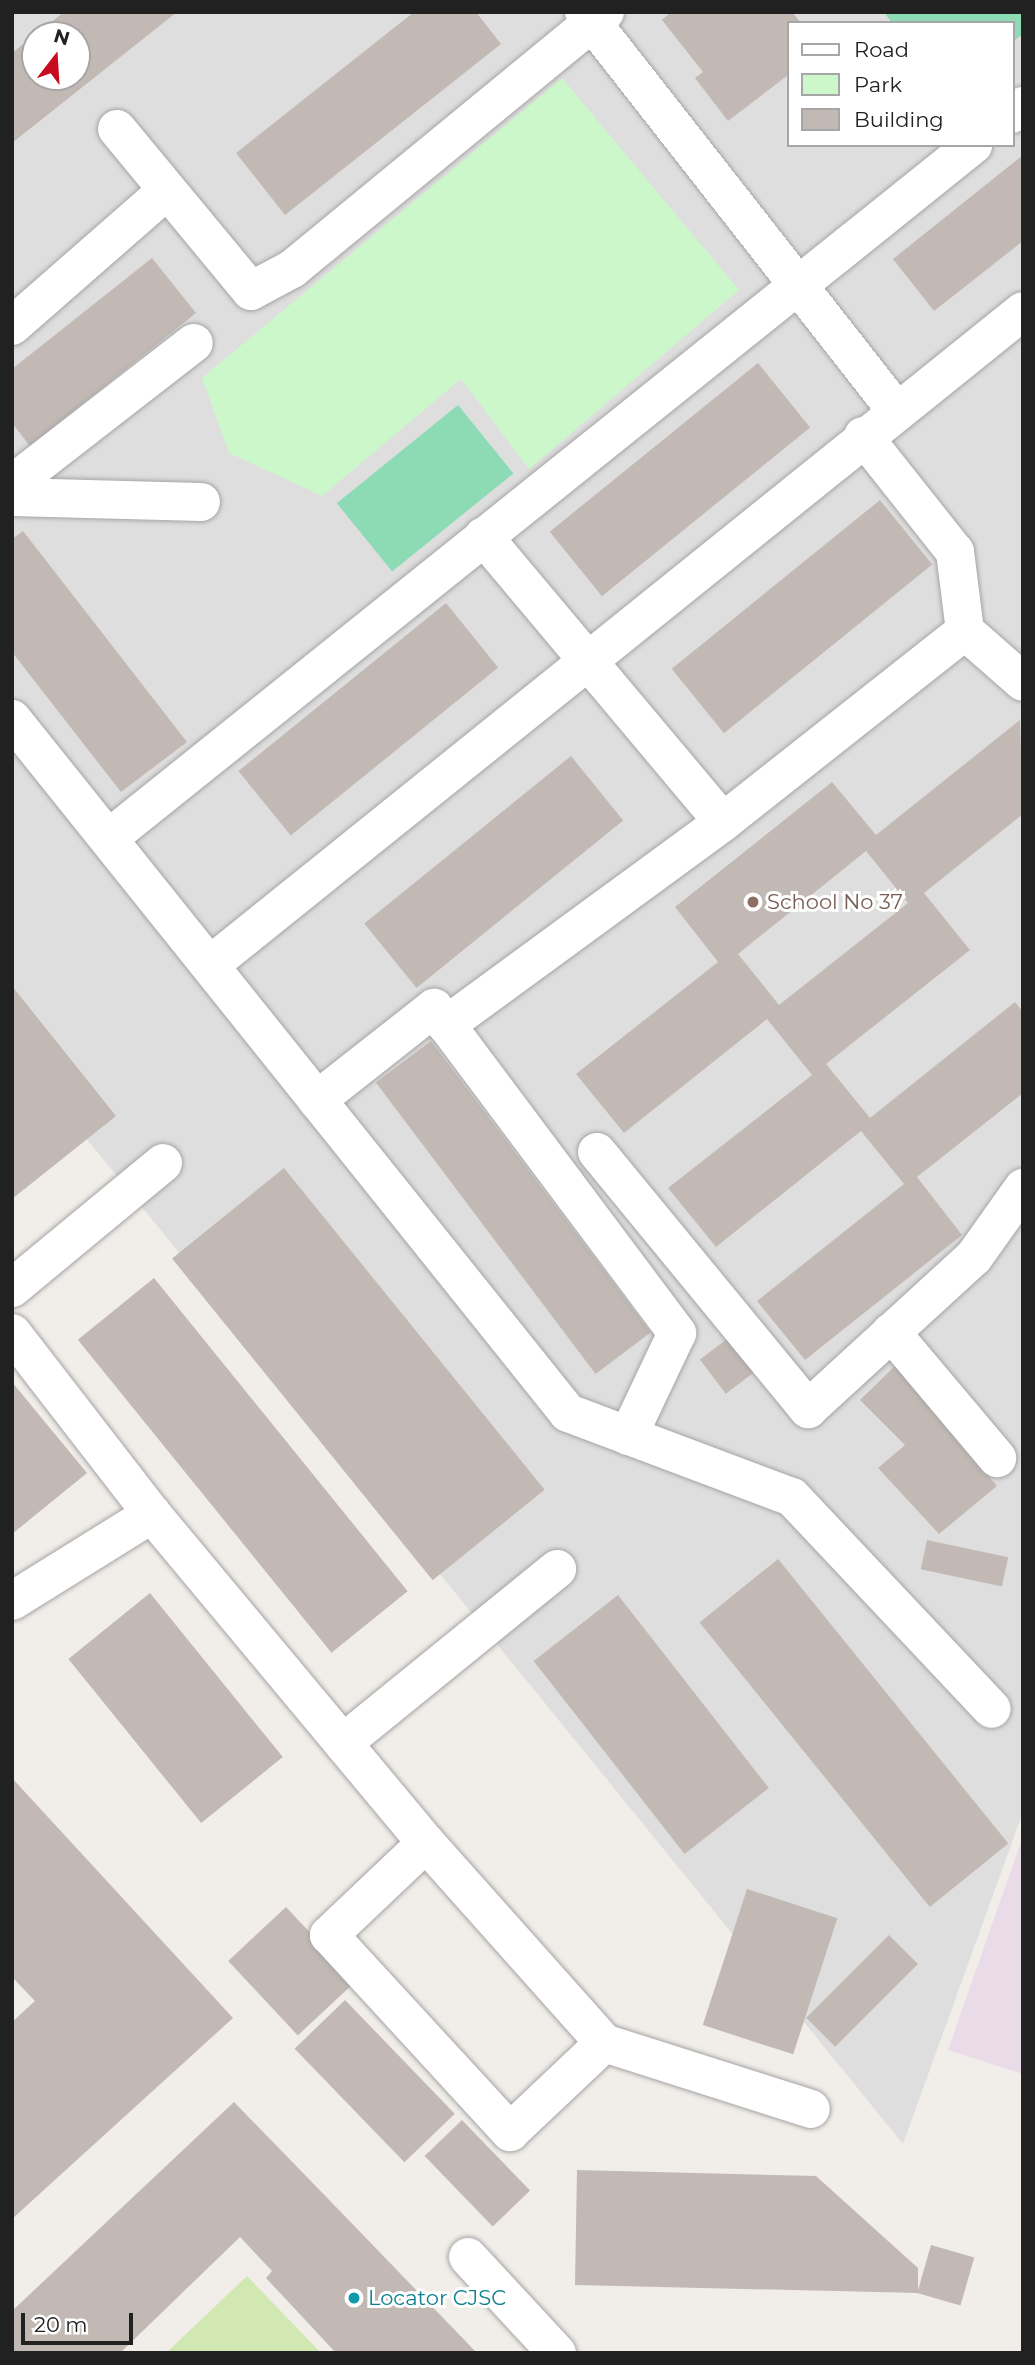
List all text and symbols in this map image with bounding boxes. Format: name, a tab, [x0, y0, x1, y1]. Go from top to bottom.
north arrow	[21, 21, 91, 91]
legend	[786, 21, 1014, 147]
text: N	[51, 24, 72, 51]
text: Road	[854, 37, 909, 62]
text: Park	[854, 72, 902, 97]
text: Building	[854, 107, 944, 132]
place label: School No 37	[767, 889, 903, 915]
marker: School No 37	[745, 894, 761, 910]
place label: Locator CJSC	[368, 2285, 506, 2311]
marker: Locator CJSC	[346, 2290, 362, 2306]
scale bar	[24, 2298, 136, 2342]
text: 20 m	[34, 2312, 88, 2337]

